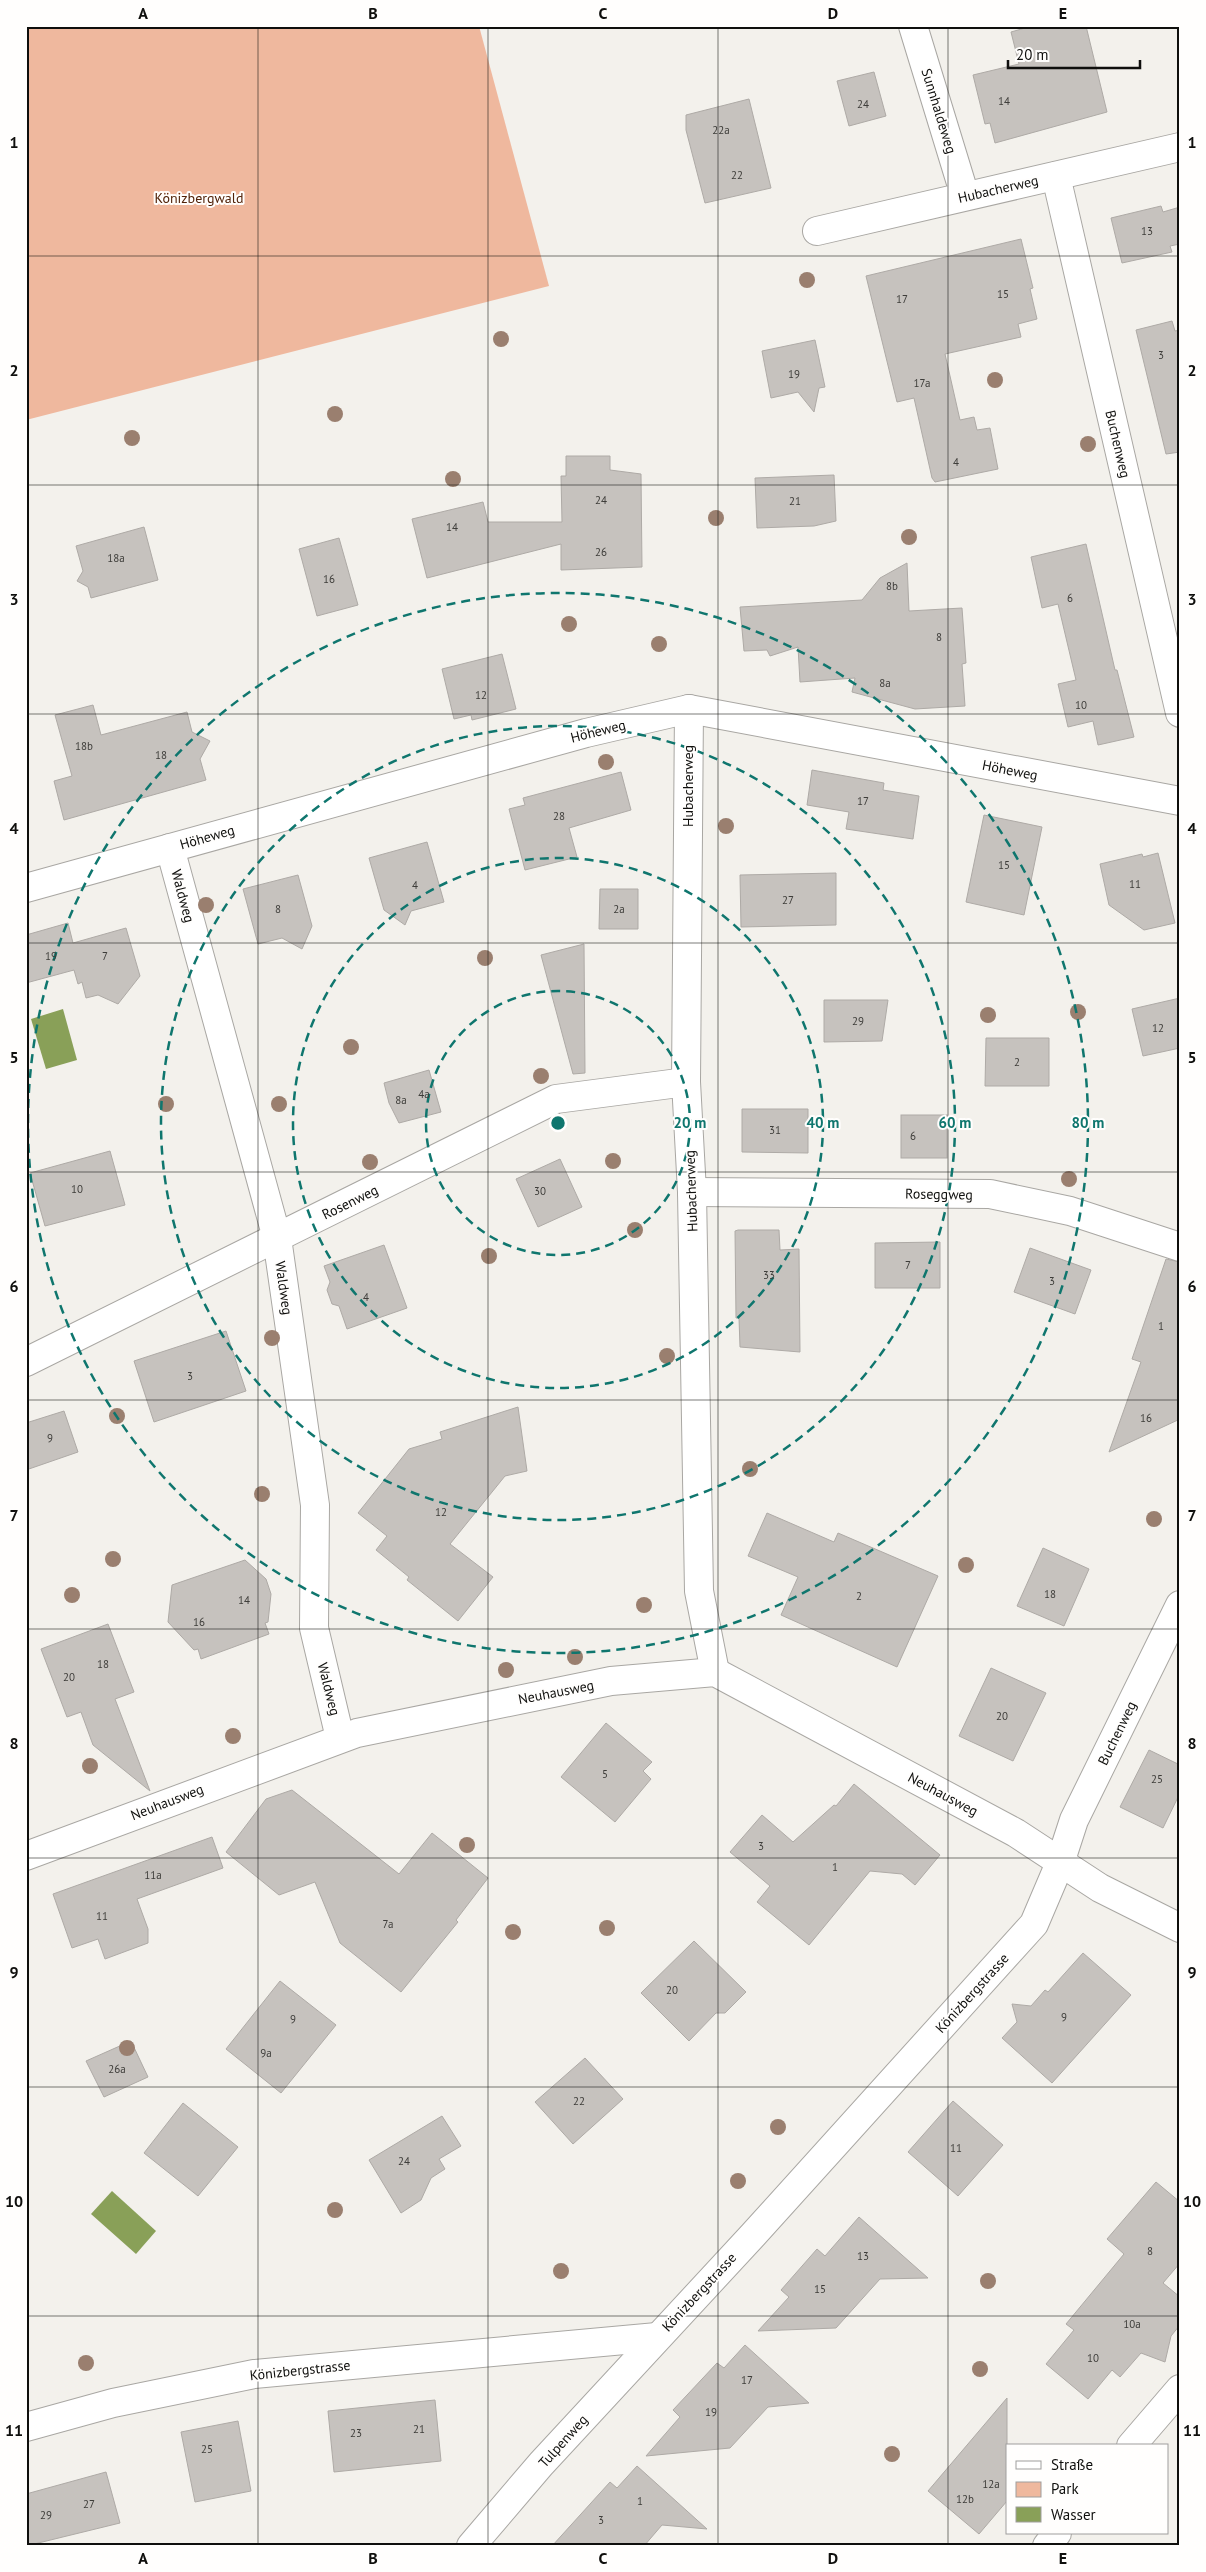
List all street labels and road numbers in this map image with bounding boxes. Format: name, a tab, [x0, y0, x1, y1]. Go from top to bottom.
street label: Sunnhaldeweg	[918, 66, 960, 156]
street label: Hubacherweg	[956, 171, 1040, 207]
street label: Buchenweg	[1101, 408, 1135, 480]
street label: Höheweg	[569, 715, 627, 747]
street label: Hubacherweg	[679, 745, 697, 827]
street label: Höheweg	[981, 756, 1039, 784]
street label: Höheweg	[178, 821, 236, 853]
street label: Waldweg	[167, 867, 199, 925]
street label: Hubacherweg	[681, 1150, 701, 1232]
street label: Rosenweg	[319, 1181, 381, 1223]
street label: Roseggweg	[905, 1184, 973, 1204]
street label: Waldweg	[271, 1260, 297, 1316]
street label: Waldweg	[314, 1661, 344, 1717]
street label: Neuhausweg	[517, 1676, 595, 1708]
street label: Buchenweg	[1094, 1698, 1140, 1768]
street label: Neuhausweg	[905, 1768, 981, 1820]
street label: Neuhausweg	[128, 1780, 206, 1824]
street label: Könizbergstrasse	[931, 1949, 1013, 2037]
street label: Könizbergstrasse	[658, 2249, 740, 2335]
street label: Könizbergstrasse	[249, 2356, 351, 2384]
street label: Tulpenweg	[535, 2411, 591, 2471]

